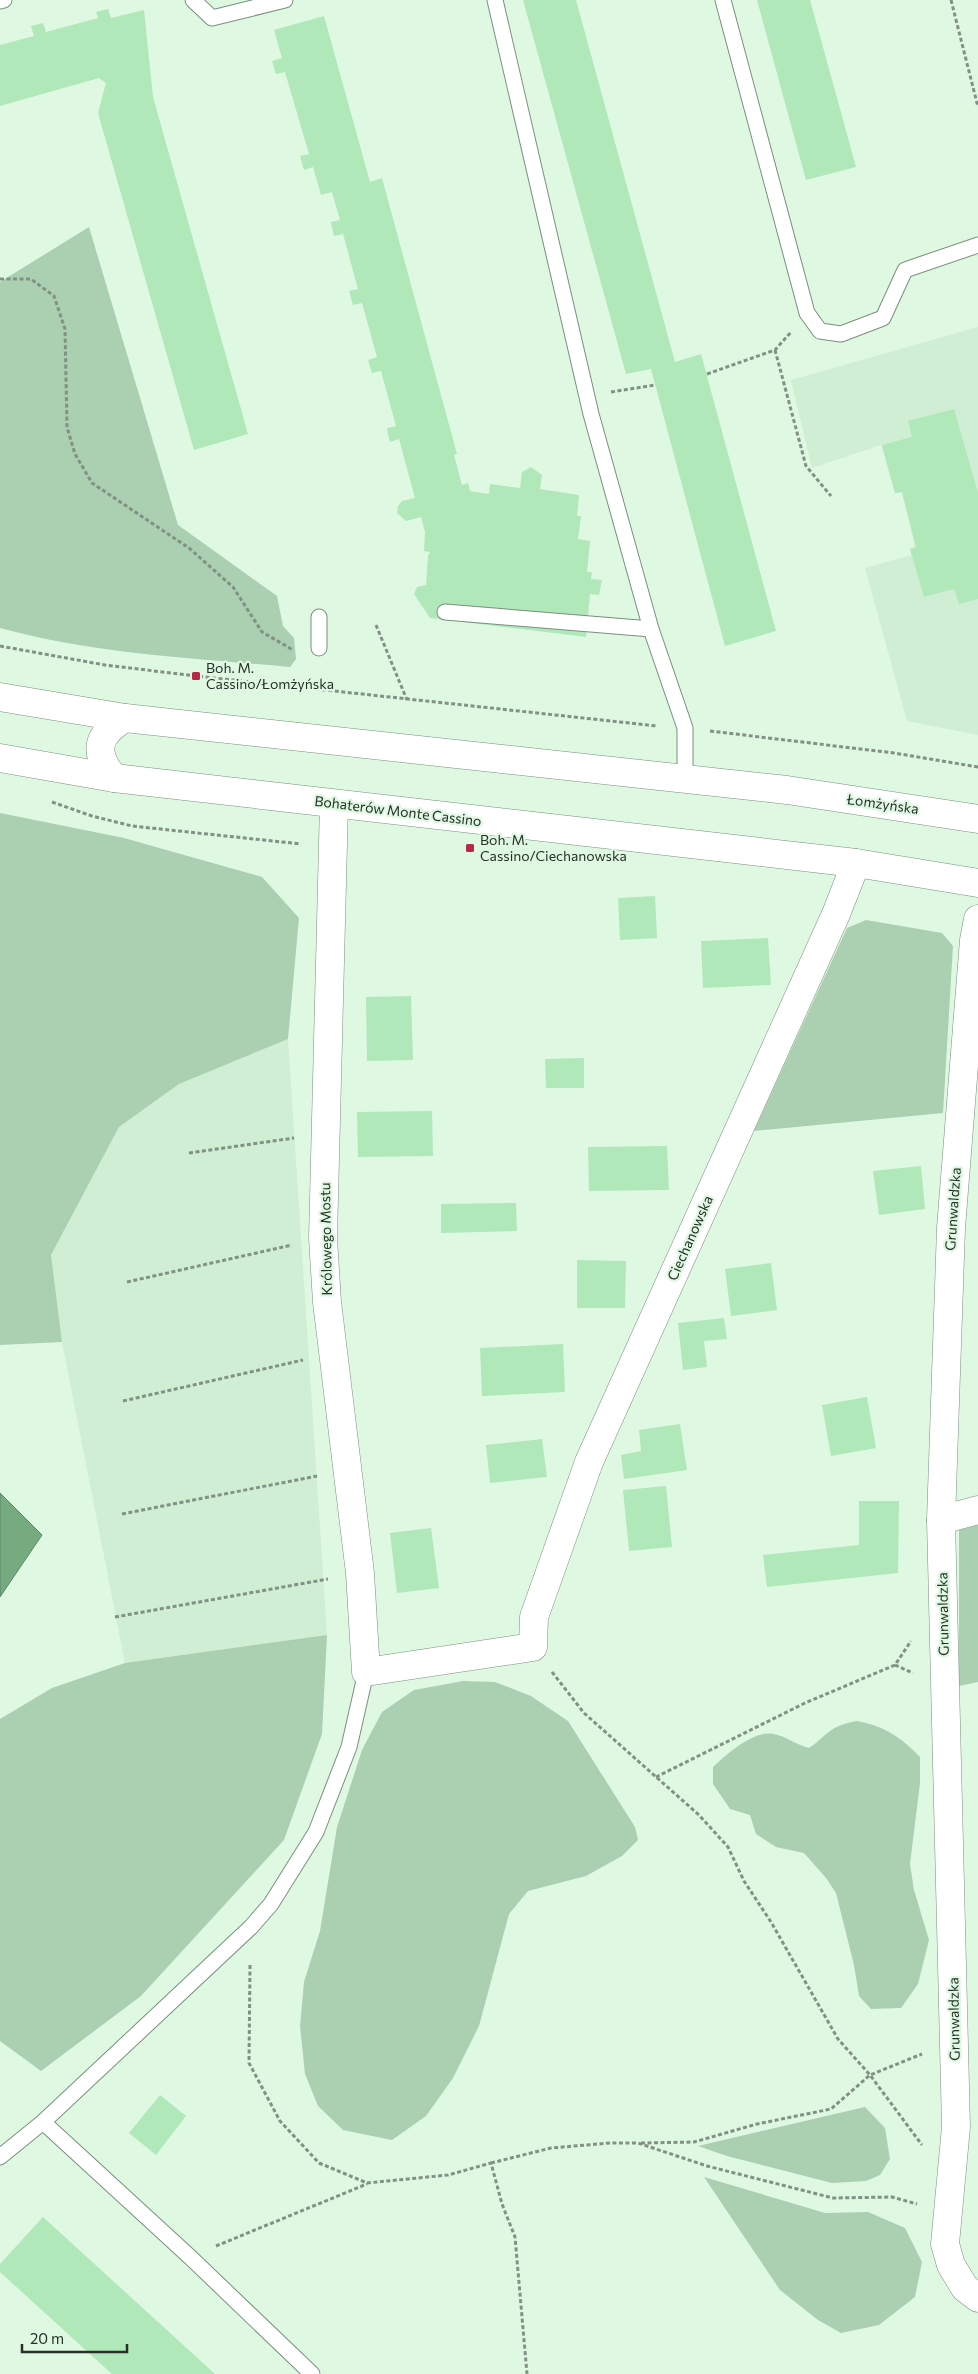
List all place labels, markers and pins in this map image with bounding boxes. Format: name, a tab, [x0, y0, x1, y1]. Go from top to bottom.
place label: Boh. M. Cassino/Łomżyńska	[206, 659, 334, 692]
marker: Boh. M. Cassino/Łomżyńska	[190, 670, 202, 682]
place label: Boh. M. Cassino/Ciechanowska	[480, 831, 627, 864]
marker: Boh. M. Cassino/Ciechanowska	[464, 842, 476, 854]

